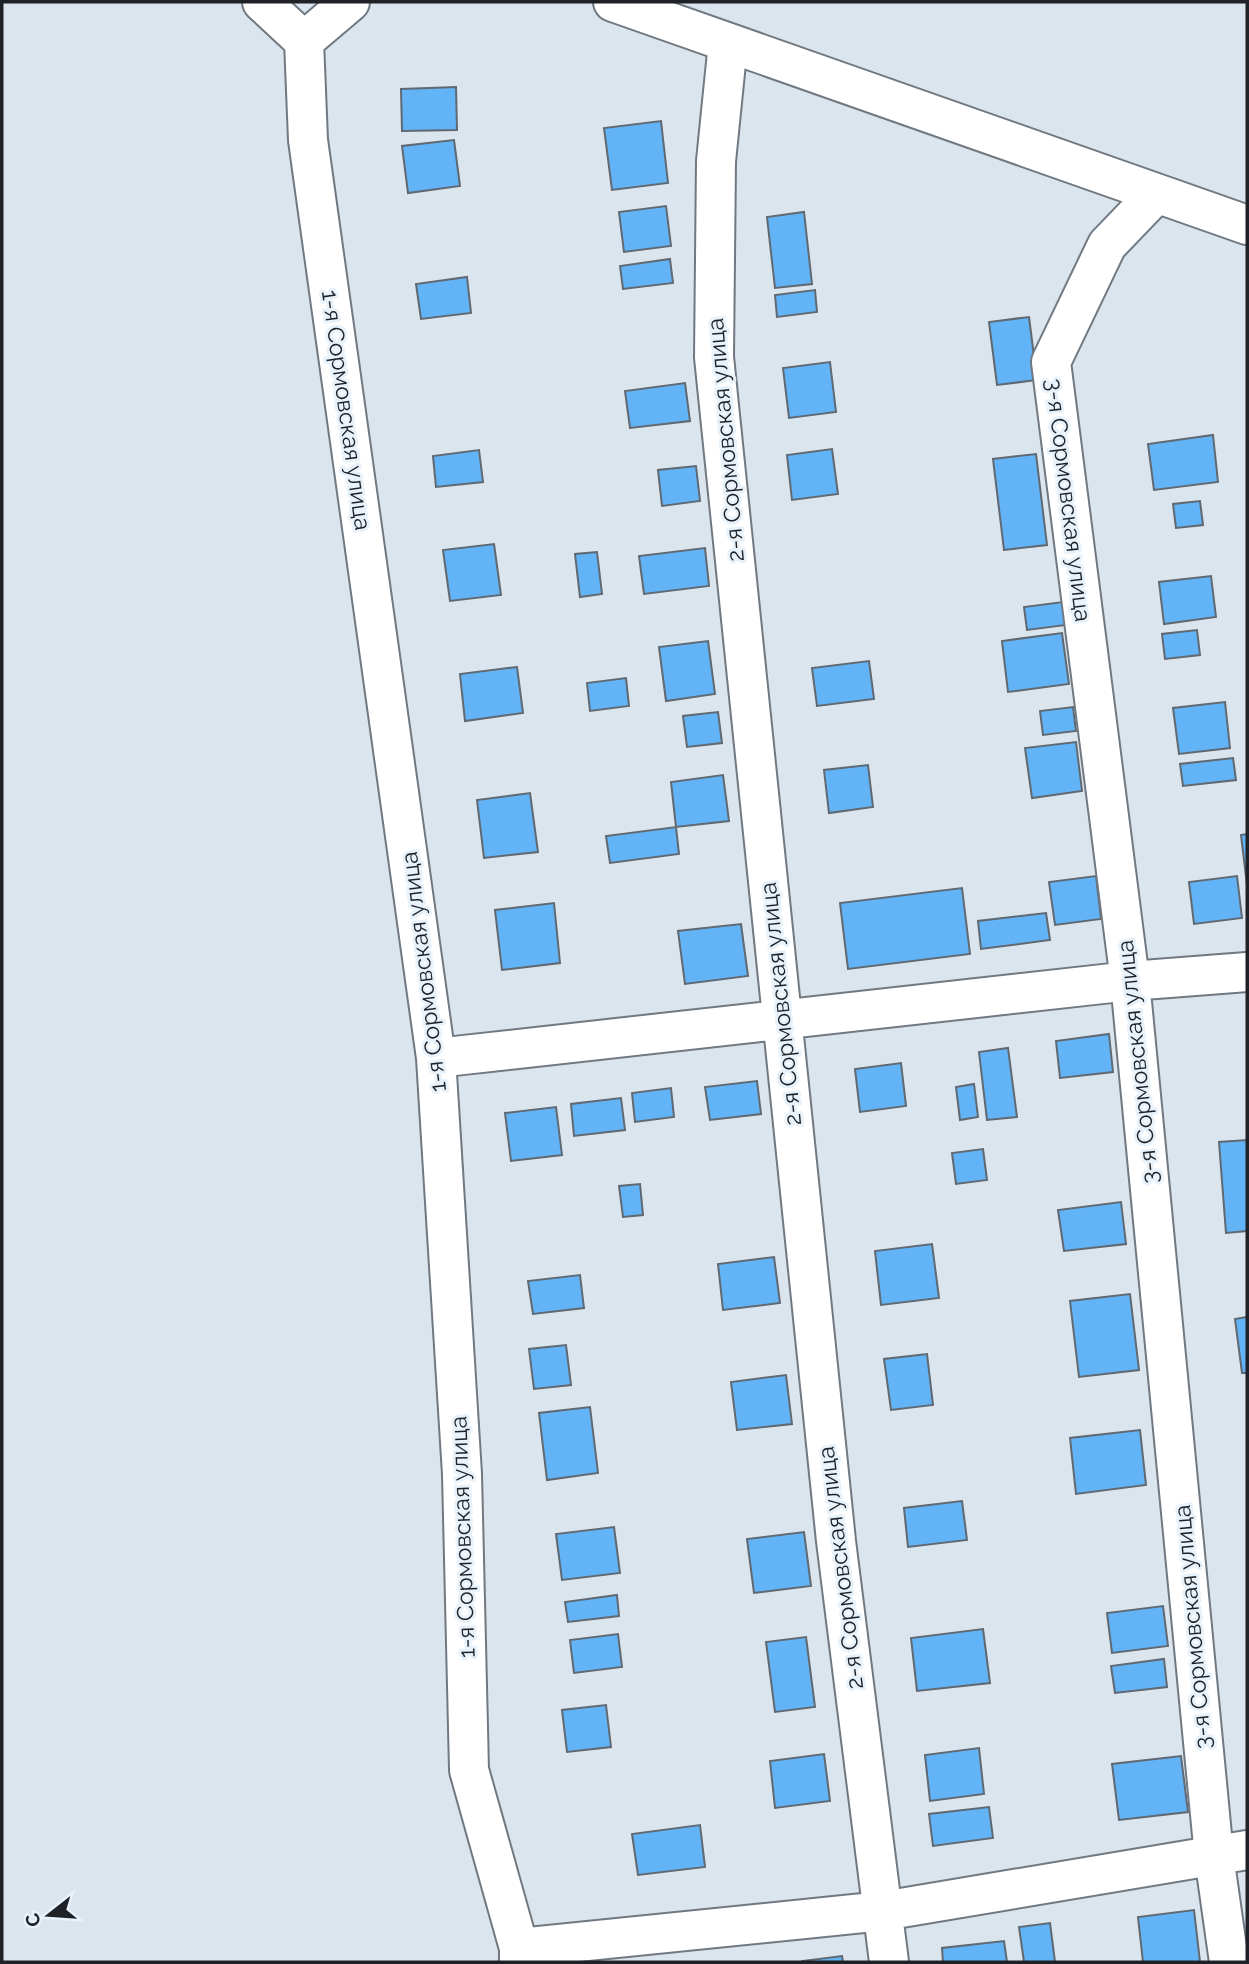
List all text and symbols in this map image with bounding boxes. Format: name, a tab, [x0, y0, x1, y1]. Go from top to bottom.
street label: 1-я Сормовская улица	[317, 288, 377, 532]
street label: 2-я Сормовская улица	[701, 317, 749, 563]
street label: 3-я Сормовская улица	[1041, 377, 1097, 623]
street label: 1-я Сормовская улица	[395, 850, 451, 1094]
street label: 2-я Сормовская улица	[754, 881, 806, 1127]
street label: 3-я Сормовская улица	[1111, 939, 1163, 1185]
street label: 1-я Сормовская улица	[444, 1416, 480, 1658]
street label: 2-я Сормовская улица	[812, 1445, 868, 1691]
street label: 3-я Сормовская улица	[1168, 1504, 1216, 1750]
north arrow	[14, 1880, 84, 1950]
text: С	[20, 1911, 45, 1929]

